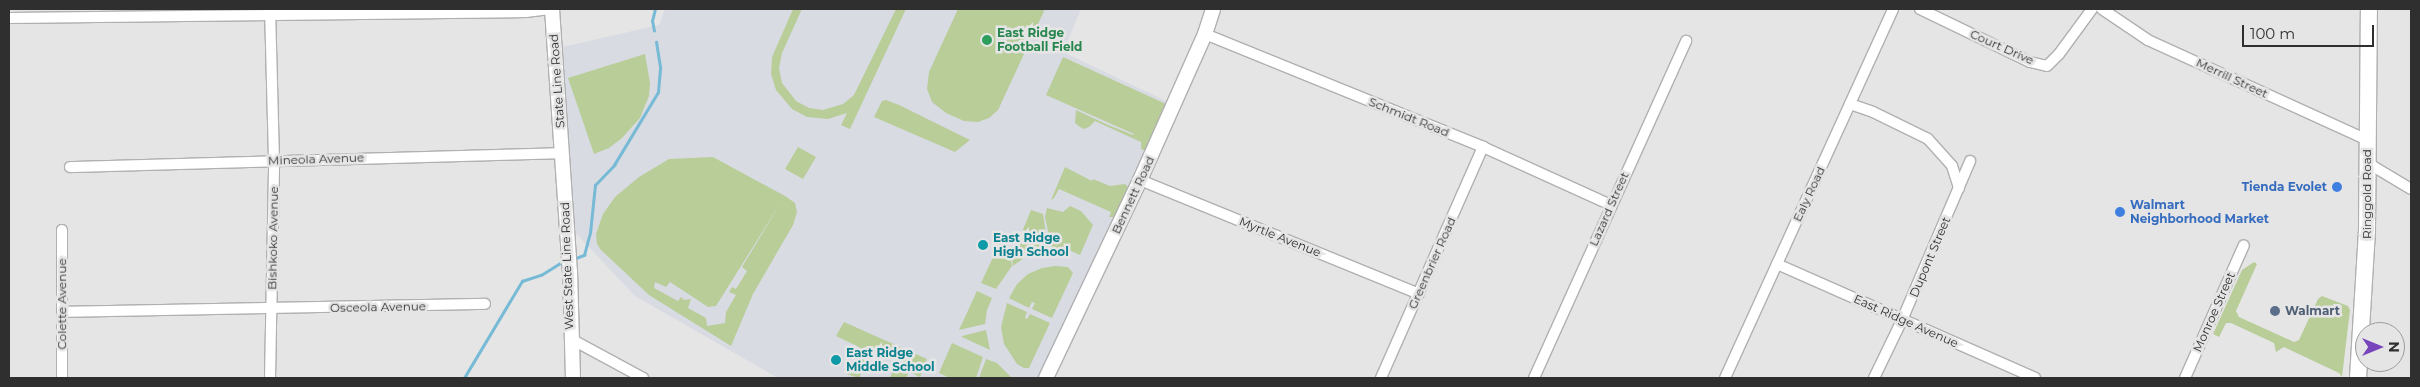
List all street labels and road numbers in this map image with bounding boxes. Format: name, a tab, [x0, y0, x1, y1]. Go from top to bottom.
street label: Court Drive	[1968, 27, 2036, 67]
street label: State Line Road	[547, 33, 567, 129]
street label: Merrill Street	[2194, 55, 2270, 101]
street label: Schmidt Road	[1367, 94, 1451, 140]
street label: Ringgold Road	[2360, 149, 2374, 239]
street label: Mineola Avenue	[268, 150, 364, 168]
street label: Bennett Road	[1109, 154, 1157, 236]
street label: Ealy Road	[1790, 164, 1828, 224]
street label: Lazard Street	[1586, 170, 1632, 248]
street label: Bishkoko Avenue	[265, 186, 281, 290]
street label: West State Line Road	[558, 202, 576, 330]
street label: Myrtle Avenue	[1237, 214, 1323, 260]
street label: Greenbrier Road	[1405, 215, 1459, 311]
street label: Dupont Street	[1907, 215, 1953, 299]
street label: Colette Avenue	[55, 258, 69, 350]
street label: Monroe Street	[2190, 270, 2238, 354]
street label: East Ridge Avenue	[1852, 291, 1960, 351]
street label: Osceola Avenue	[330, 299, 426, 315]

